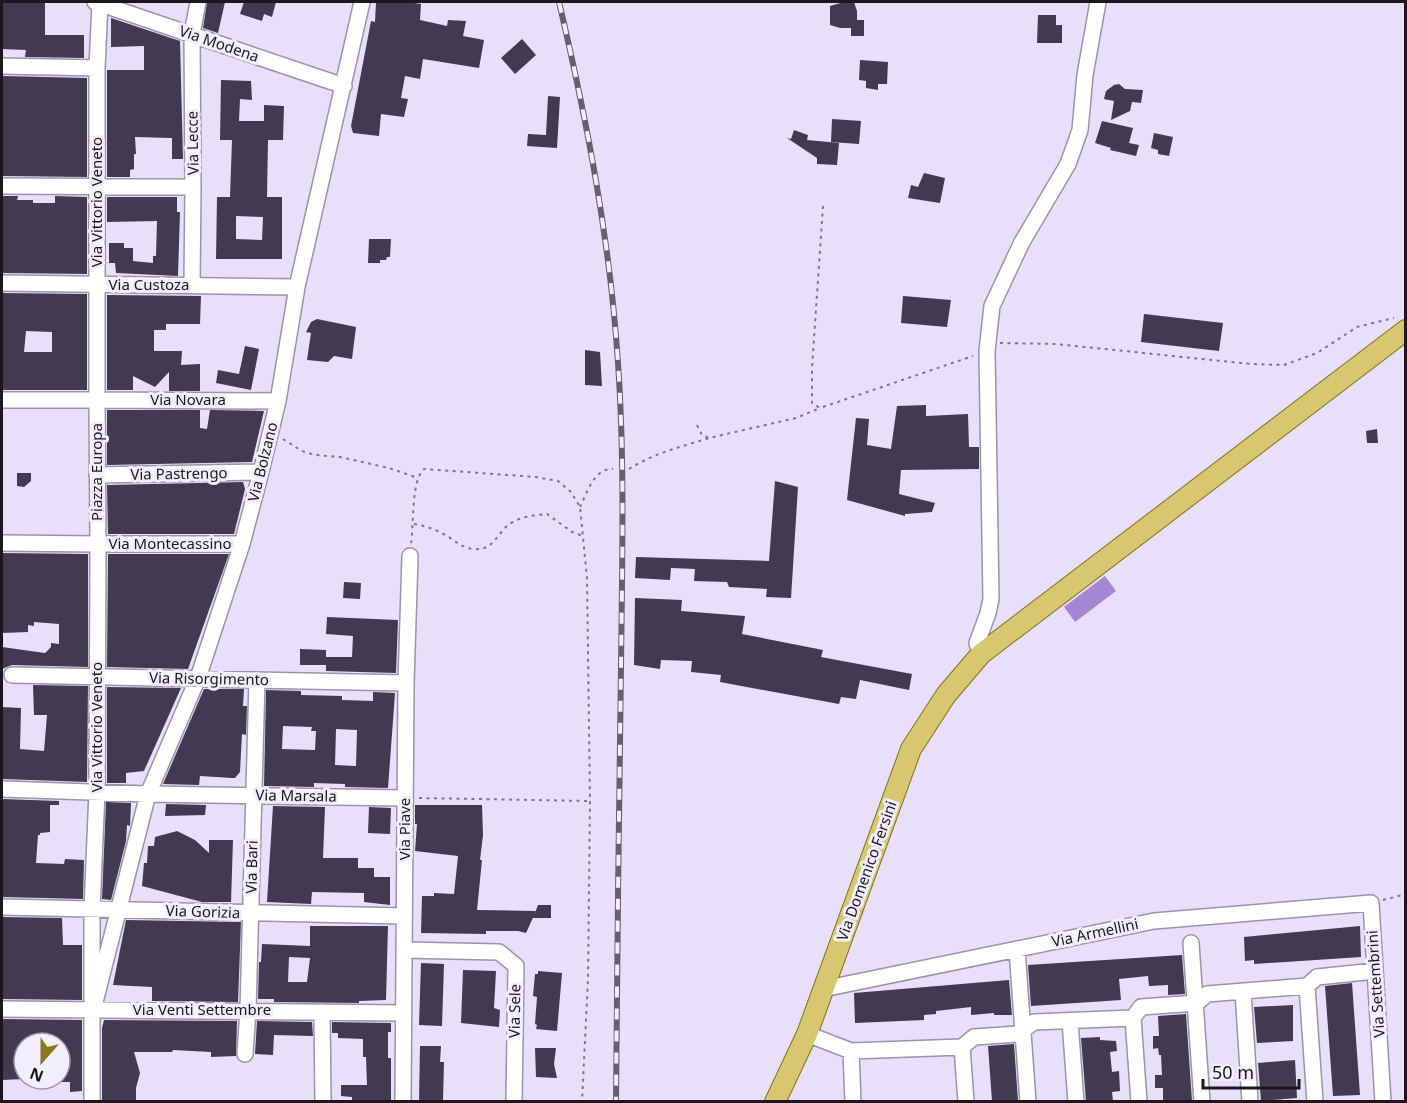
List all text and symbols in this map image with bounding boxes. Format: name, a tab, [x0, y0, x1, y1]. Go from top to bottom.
street label: Via Modena	[177, 20, 262, 66]
street label: Via Lecce	[181, 111, 203, 175]
street label: Via Vittorio Veneto	[86, 137, 106, 267]
street label: Via Custoza	[109, 274, 189, 294]
street label: Via Novara	[150, 389, 226, 409]
street label: Via Bolzano	[242, 420, 282, 504]
street label: Piazza Europa	[86, 423, 106, 521]
street label: Via Pastrengo	[130, 462, 228, 484]
street label: Via Montecassino	[108, 533, 232, 553]
street label: Via Vittorio Veneto	[86, 662, 106, 792]
street label: Via Risorgimento	[149, 667, 269, 689]
street label: Via Marsala	[255, 784, 337, 806]
street label: Via Piave	[394, 798, 414, 860]
street label: Via Domenico Fersini	[831, 798, 901, 943]
street label: Via Bari	[241, 840, 261, 894]
street label: Via Gorizia	[165, 900, 241, 922]
street label: Via Armellini	[1050, 913, 1140, 951]
street label: Via Settembrini	[1361, 930, 1389, 1038]
street label: Via Sele	[504, 984, 524, 1038]
street label: Via Venti Settembre	[133, 999, 271, 1019]
north arrow	[12, 1031, 72, 1091]
scale bar	[1203, 1052, 1299, 1090]
text: 50 m	[1212, 1060, 1254, 1084]
text: N	[27, 1062, 47, 1088]

